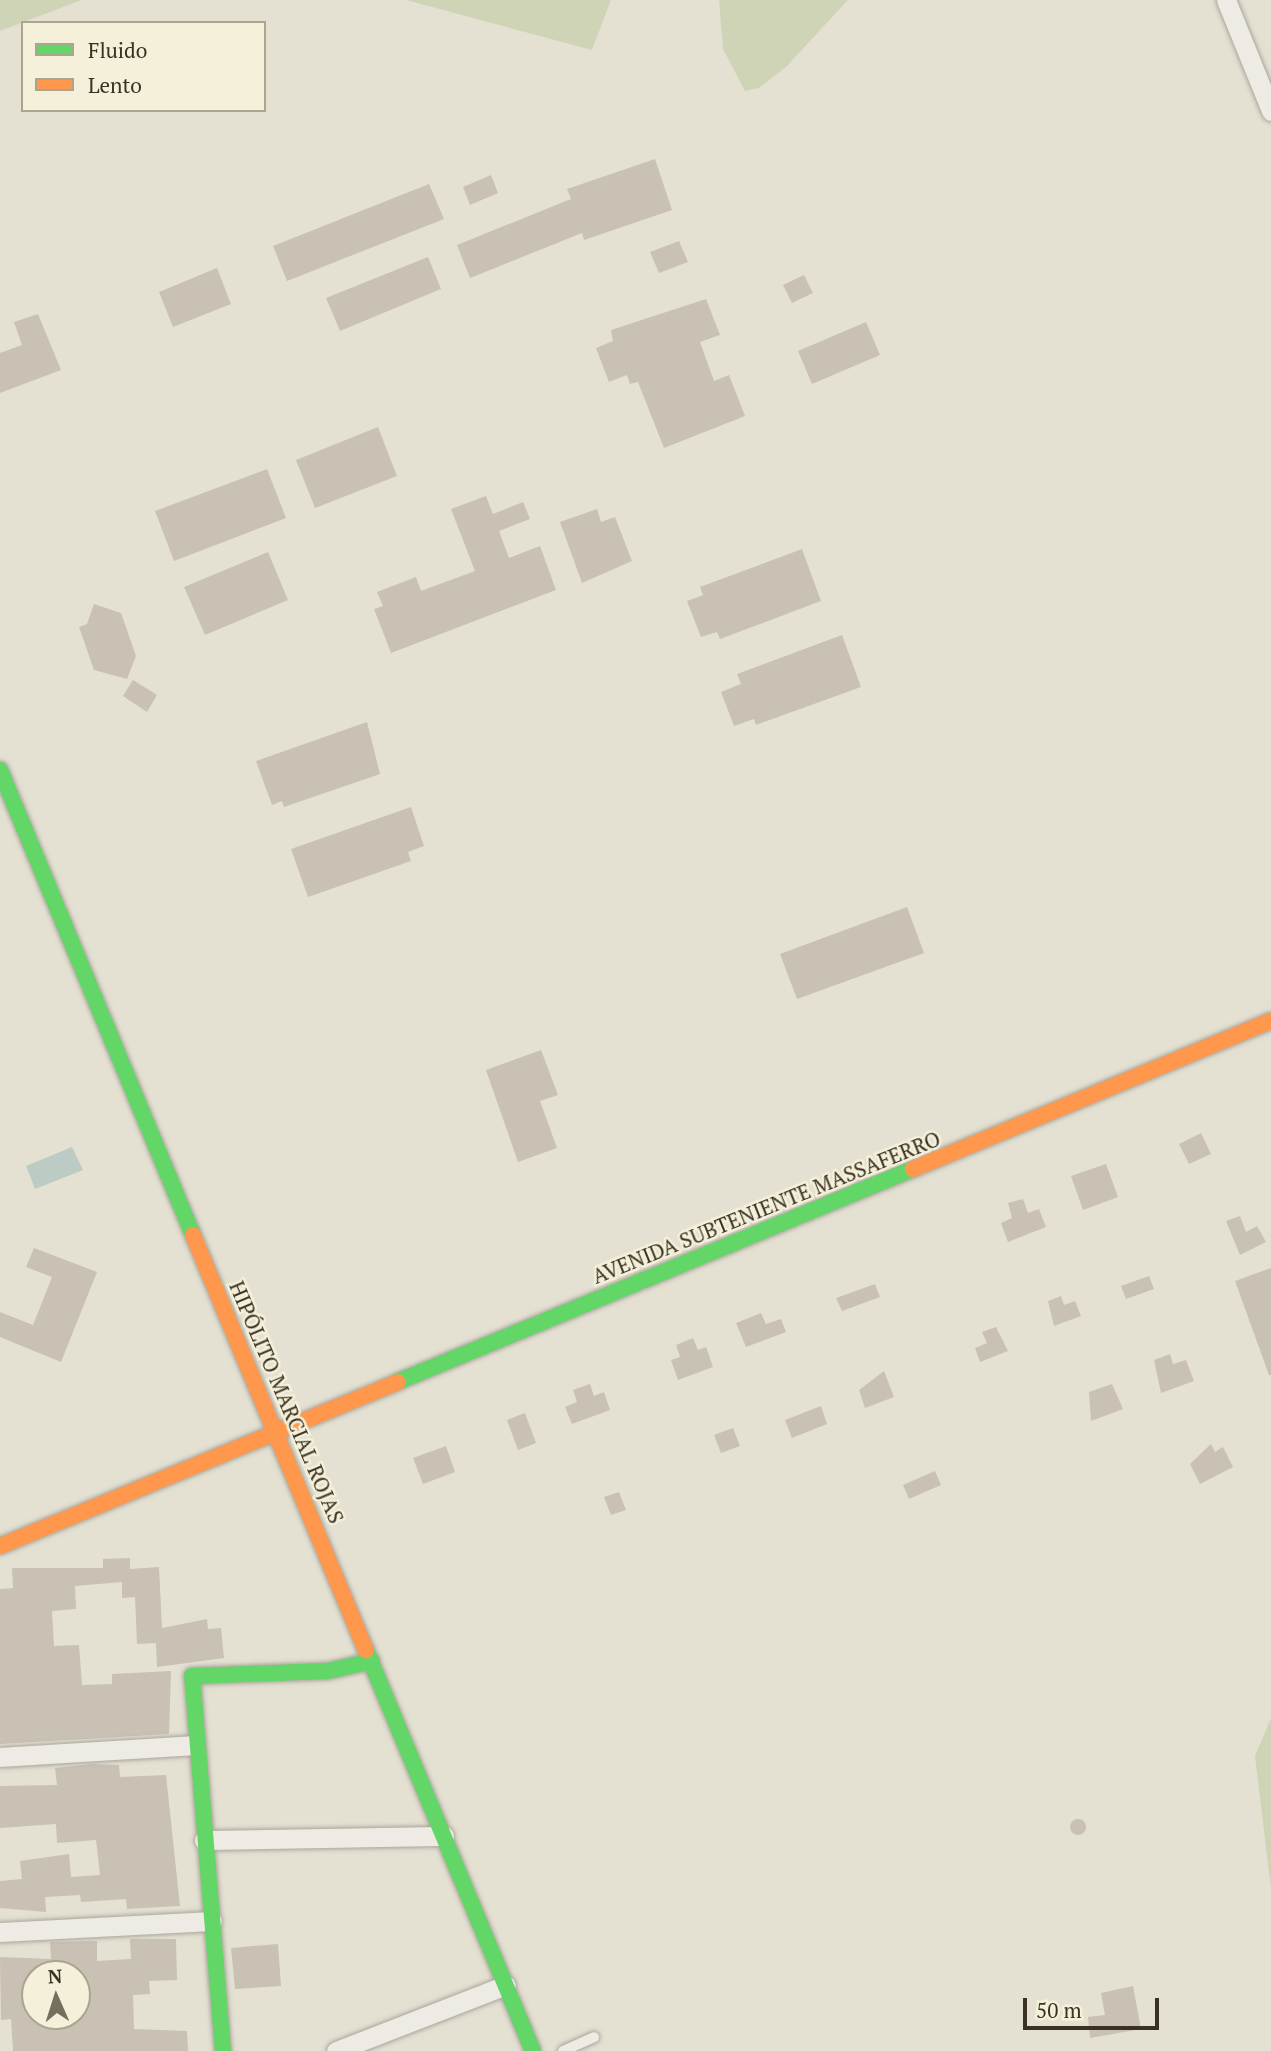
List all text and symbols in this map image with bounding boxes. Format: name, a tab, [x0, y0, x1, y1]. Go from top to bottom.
legend	[21, 21, 266, 112]
text: Fluido	[88, 36, 147, 64]
text: Lento	[88, 71, 142, 99]
street label: AVENIDA SUBTENIENTE MASSAFERRO	[588, 1125, 944, 1289]
street label: HIPÓLITO MARCIAL ROJAS	[224, 1277, 350, 1527]
north arrow	[21, 1960, 91, 2030]
text: N	[47, 1963, 63, 1988]
scale bar	[1026, 1984, 1162, 2028]
text: 50 m	[1036, 1996, 1082, 2024]

